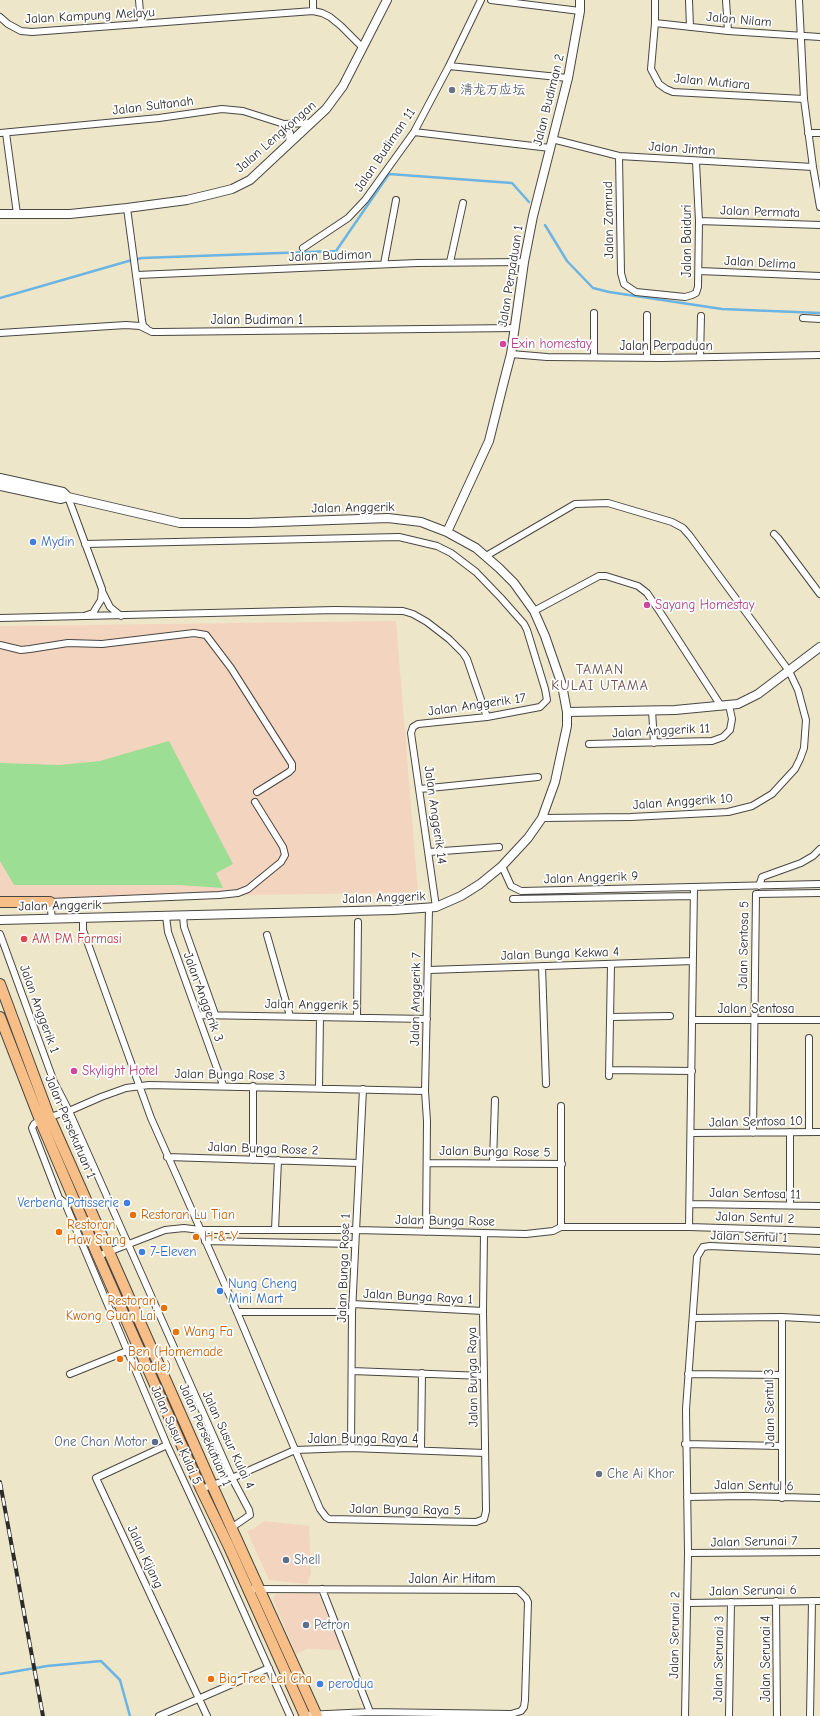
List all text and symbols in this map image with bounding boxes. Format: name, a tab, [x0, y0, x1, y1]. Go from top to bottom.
street label: Jalan Kampung Melayu	[25, 5, 155, 27]
street label: Jalan Nilam	[706, 9, 772, 31]
street label: Jalan Budiman 2	[530, 52, 568, 148]
street label: Jalan Mutiara	[673, 71, 751, 93]
place label: 清龙万应坛	[460, 82, 525, 98]
marker: 清龙万应坛	[447, 85, 457, 95]
street label: Jalan Sultanah	[112, 93, 194, 119]
street label: Jalan Lengkongan	[233, 98, 319, 176]
street label: Jalan Budiman 11	[351, 105, 419, 195]
street label: Jalan Jintan	[648, 139, 716, 159]
street label: Jalan Zamrud	[601, 181, 617, 259]
street label: Jalan Permata	[720, 203, 800, 221]
street label: Jalan Baiduri	[679, 204, 695, 278]
street label: Jalan Perpaduan 1	[495, 224, 527, 328]
street label: Jalan Budiman	[288, 247, 372, 265]
street label: Jalan Delima	[724, 253, 796, 273]
street label: Jalan Budiman 1	[211, 312, 303, 328]
place label: Exin homestay	[511, 336, 592, 352]
street label: Jalan Perpaduan	[619, 338, 713, 354]
marker: Exin homestay	[498, 339, 508, 349]
street label: Jalan Anggerik	[311, 499, 395, 517]
place label: Mydin	[41, 534, 75, 550]
marker: Mydin	[28, 537, 38, 547]
place label: Sayang Homestay	[655, 597, 754, 613]
marker: Sayang Homestay	[642, 600, 652, 610]
district label: TAMAN KULAI UTAMA	[551, 662, 649, 694]
street label: Jalan Anggerik 17	[427, 690, 527, 720]
street label: Jalan Anggerik 11	[612, 721, 710, 741]
street label: Jalan Anggerik 14	[420, 765, 450, 865]
street label: Jalan Anggerik 10	[632, 791, 734, 813]
street label: Jalan Anggerik 9	[544, 869, 638, 887]
street label: Jalan Anggerik	[342, 889, 426, 907]
street label: Jalan Anggerik	[18, 897, 102, 915]
street label: Jalan Sentosa 5	[735, 901, 753, 989]
place label: AM PM Farmasi	[32, 931, 122, 947]
marker: AM PM Farmasi	[19, 934, 29, 944]
street label: Jalan Bunga Kekwa 4	[500, 944, 620, 964]
street label: Jalan Anggerik 3	[180, 950, 226, 1044]
street label: Jalan Anggerik 7	[407, 952, 425, 1046]
street label: Jalan Anggerik 1	[16, 963, 62, 1055]
street label: Jalan Anggerik 5	[265, 996, 359, 1014]
street label: Jalan Sentosa	[718, 1001, 794, 1017]
place label: Skylight Hotel	[82, 1063, 158, 1079]
marker: Skylight Hotel	[69, 1066, 79, 1076]
street label: Jalan Bunga Rose 3	[174, 1066, 286, 1084]
street label: Jalan Persekutuan 1	[41, 1073, 99, 1181]
street label: Jalan Sentosa 10	[709, 1113, 803, 1131]
street label: Jalan Bunga Rose 2	[207, 1139, 319, 1159]
street label: Jalan Bunga Rose 5	[439, 1143, 551, 1161]
street label: Jalan Sentosa 11	[709, 1185, 801, 1203]
place label: Verbena Patisserie	[17, 1195, 119, 1211]
marker: Verbena Patisserie	[122, 1198, 132, 1208]
place label: Restoran Lu Tian	[141, 1207, 235, 1223]
street label: Jalan Sentul 2	[715, 1209, 795, 1227]
marker: Restoran Lu Tian	[128, 1210, 138, 1220]
street label: Jalan Bunga Rose	[395, 1212, 495, 1230]
street label: Jalan Bunga Rose 1	[334, 1213, 354, 1323]
place label: Restoran Haw Siang	[67, 1217, 126, 1248]
marker: Restoran Haw Siang	[54, 1227, 64, 1237]
street label: Jalan Sentul 1	[710, 1228, 788, 1246]
place label: H & Y	[204, 1229, 238, 1245]
marker: H & Y	[191, 1232, 201, 1242]
place label: 7-Eleven	[150, 1244, 196, 1260]
marker: 7-Eleven	[137, 1247, 147, 1257]
place label: Nung Cheng Mini Mart	[228, 1276, 297, 1307]
marker: Nung Cheng Mini Mart	[215, 1286, 225, 1296]
street label: Jalan Bunga Raya 1	[363, 1286, 473, 1308]
place label: Restoran Kwong Guan Lai	[66, 1293, 156, 1324]
marker: Restoran Kwong Guan Lai	[159, 1303, 169, 1313]
place label: Wang Fa	[184, 1324, 233, 1340]
marker: Wang Fa	[171, 1327, 181, 1337]
street label: Jalan Bunga Raya	[464, 1327, 482, 1427]
place label: Ben (Homemade Noodle)	[128, 1344, 223, 1375]
marker: Ben (Homemade Noodle)	[115, 1354, 125, 1364]
street label: Jalan Sentul 3	[762, 1368, 778, 1448]
street label: Jalan Persekutuan 1	[175, 1381, 235, 1489]
street label: Jalan Susur Kulai 5	[147, 1383, 205, 1487]
street label: Jalan Susur Kulai 4	[198, 1389, 258, 1491]
street label: Jalan Bunga Raya 4	[308, 1431, 418, 1447]
place label: One Chan Motor	[54, 1434, 147, 1450]
marker: One Chan Motor	[150, 1437, 160, 1447]
place label: Che Ai Khor	[607, 1466, 674, 1482]
marker: Che Ai Khor	[594, 1469, 604, 1479]
street label: Jalan Sentul 6	[714, 1478, 794, 1494]
street label: Jalan Bunga Raya 5	[349, 1501, 461, 1519]
street label: Jalan Kijang	[124, 1523, 166, 1591]
street label: Jalan Serunai 7	[711, 1533, 797, 1551]
place label: Shell	[294, 1552, 320, 1568]
marker: Shell	[281, 1555, 291, 1565]
street label: Jalan Air Hitam	[409, 1571, 495, 1587]
street label: Jalan Serunai 6	[709, 1582, 797, 1600]
street label: Jalan Serunai 2	[666, 1591, 684, 1679]
street label: Jalan Serunai 3	[710, 1615, 728, 1703]
street label: Jalan Serunai 4	[758, 1616, 774, 1702]
place label: Petron	[314, 1617, 350, 1633]
marker: Petron	[301, 1620, 311, 1630]
place label: Big Tree Lei Cha	[219, 1671, 312, 1687]
marker: Big Tree Lei Cha	[206, 1674, 216, 1684]
place label: perodua	[328, 1676, 373, 1692]
marker: perodua	[315, 1679, 325, 1689]

